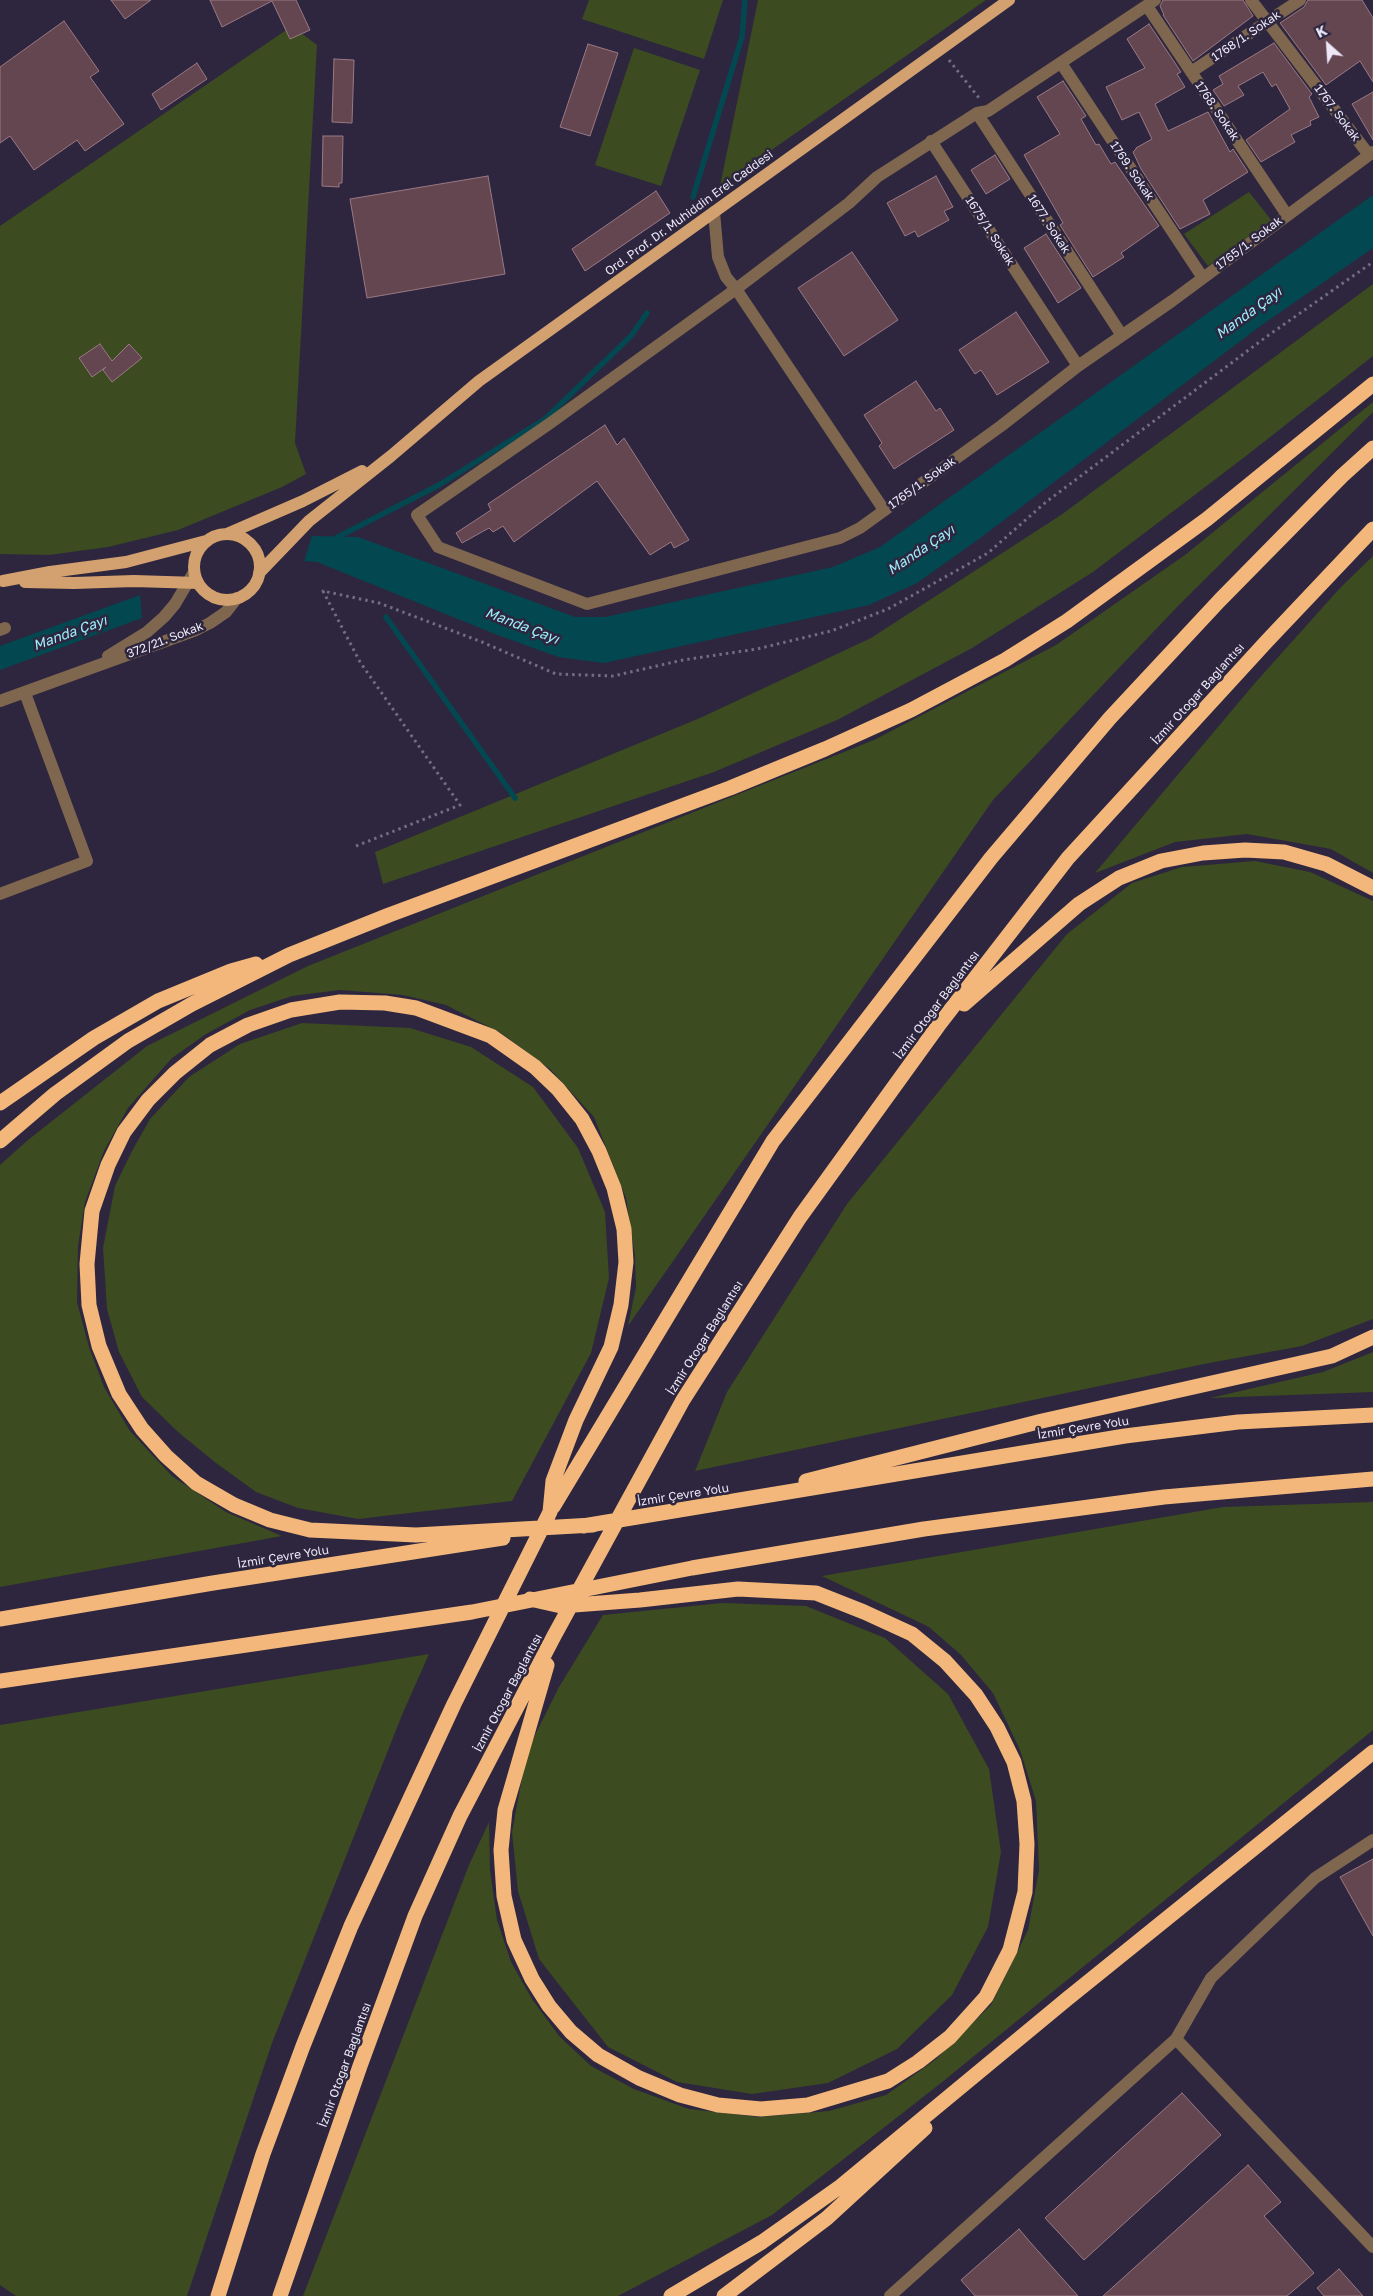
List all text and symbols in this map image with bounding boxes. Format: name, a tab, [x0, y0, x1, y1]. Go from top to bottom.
street label: 1768/1. Sokak	[1209, 8, 1283, 64]
north arrow	[1303, 20, 1353, 70]
text: K	[1313, 21, 1329, 41]
street label: 1768. Sokak	[1192, 79, 1242, 143]
street label: 1767. Sokak	[1311, 82, 1363, 144]
street label: 1769. Sokak	[1107, 139, 1157, 203]
street label: Ord. Prof. Dr. Muhiddin Erel Caddesi	[602, 147, 776, 279]
street label: 1677. Sokak	[1025, 192, 1073, 256]
street label: 1675/1. Sokak	[962, 194, 1018, 268]
street label: 1765/1. Sokak	[1213, 213, 1285, 273]
water label: Manda Çayı	[1213, 283, 1285, 343]
street label: 1765/1. Sokak	[886, 454, 958, 512]
water label: Manda Çayı	[884, 521, 958, 579]
water label: Manda Çayı	[483, 604, 561, 648]
water label: Manda Çayı	[31, 612, 109, 654]
street label: 372/21. Sokak	[125, 619, 205, 661]
street label: İzmir Otogar Bağlantısı	[1149, 640, 1247, 748]
street label: İzmir Otogar Bağlantısı	[892, 948, 982, 1062]
street label: İzmir Otogar Bağlantısı	[664, 1278, 746, 1398]
street label: İzmir Çevre Yolu	[1036, 1414, 1130, 1442]
street label: İzmir Çevre Yolu	[636, 1481, 730, 1509]
street label: İzmir Çevre Yolu	[236, 1543, 330, 1571]
street label: İzmir Otogar Bağlantısı	[471, 1631, 545, 1755]
street label: İzmir Otogar Bağlantısı	[316, 2001, 374, 2129]

